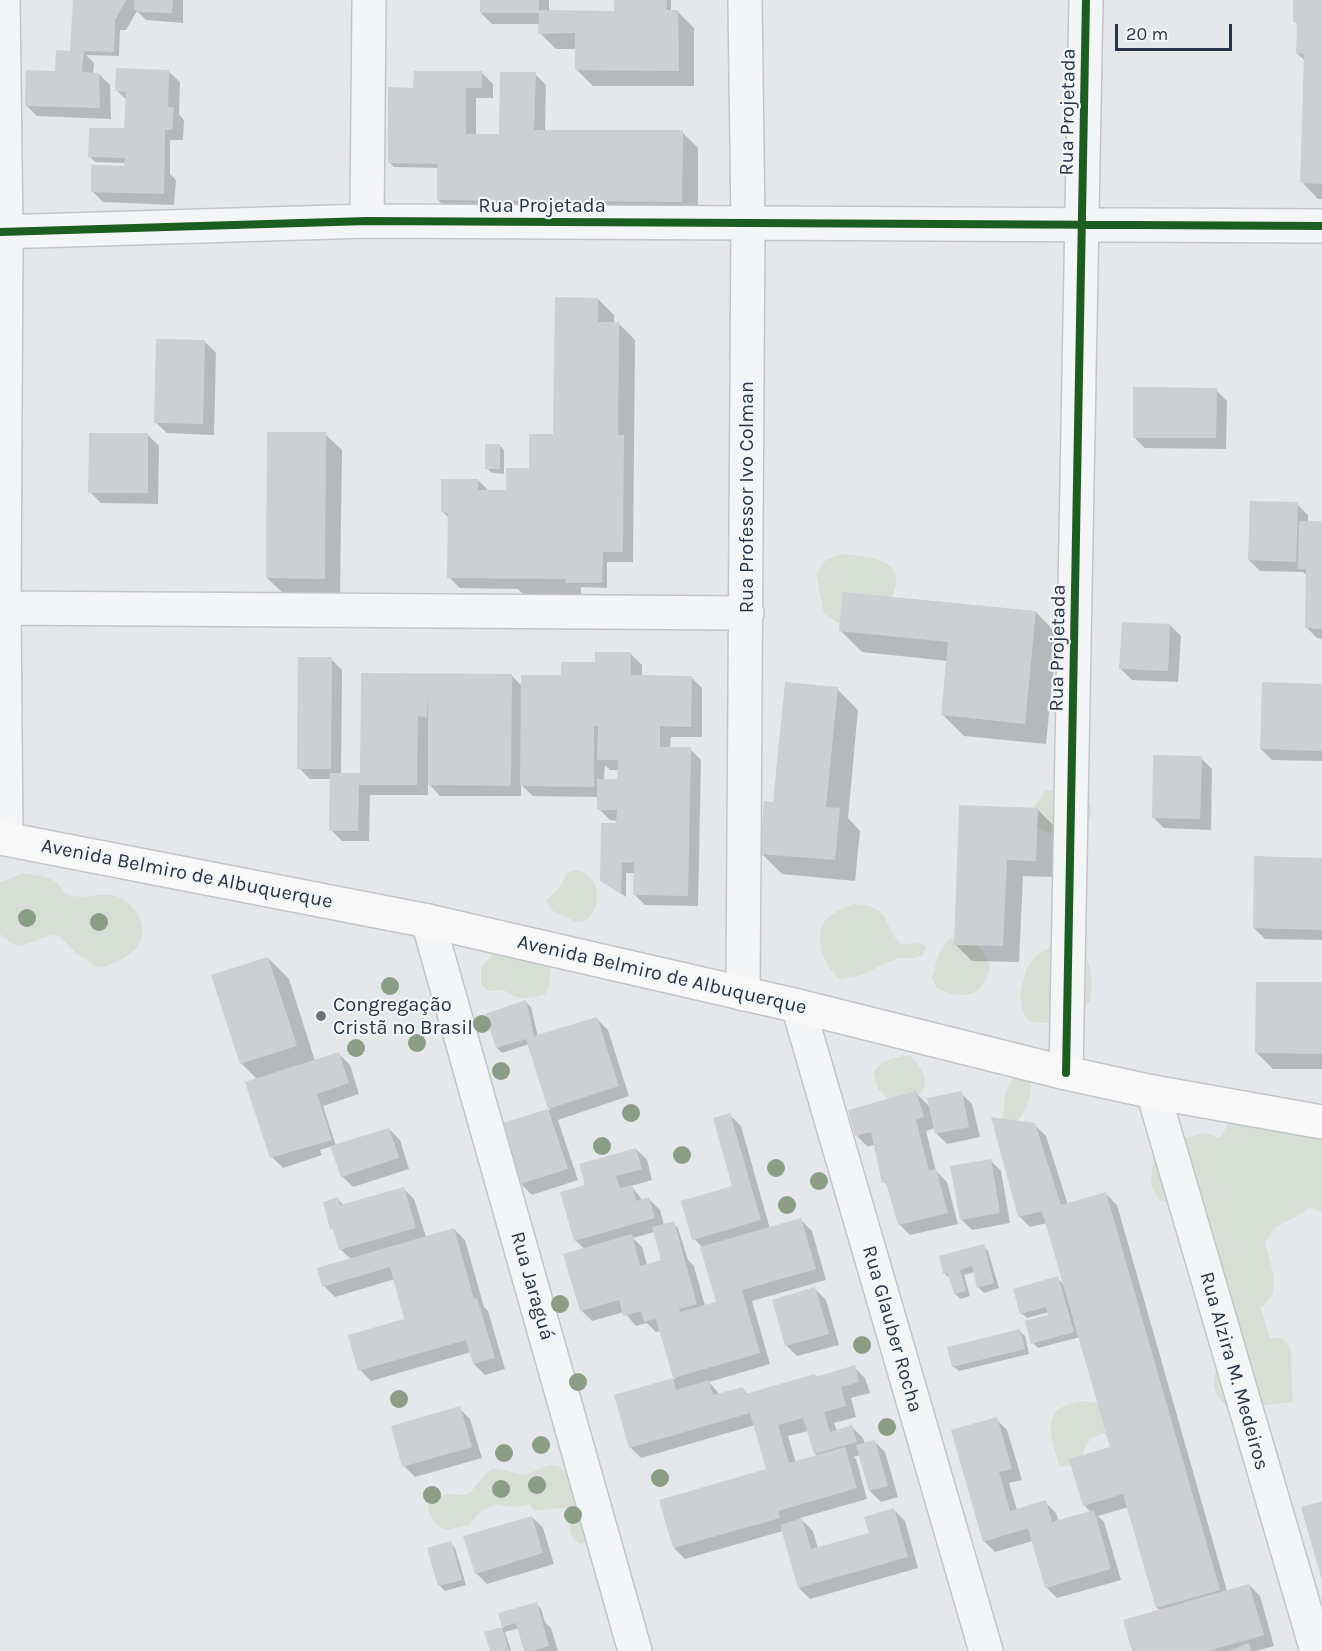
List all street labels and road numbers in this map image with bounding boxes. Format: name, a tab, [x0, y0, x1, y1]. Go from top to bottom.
street label: Rua Projetada	[1055, 48, 1081, 176]
street label: Rua Projetada	[478, 194, 606, 218]
street label: Rua Professor Ivo Colman	[735, 381, 759, 613]
street label: Rua Projetada	[1045, 584, 1071, 712]
street label: Avenida Belmiro de Albuquerque	[39, 834, 335, 914]
street label: Avenida Belmiro de Albuquerque	[515, 930, 809, 1020]
street label: Rua Jaraguá	[505, 1229, 559, 1343]
street label: Rua Glauber Rocha	[857, 1243, 927, 1415]
street label: Rua Alzira M. Medeiros	[1194, 1269, 1274, 1473]

